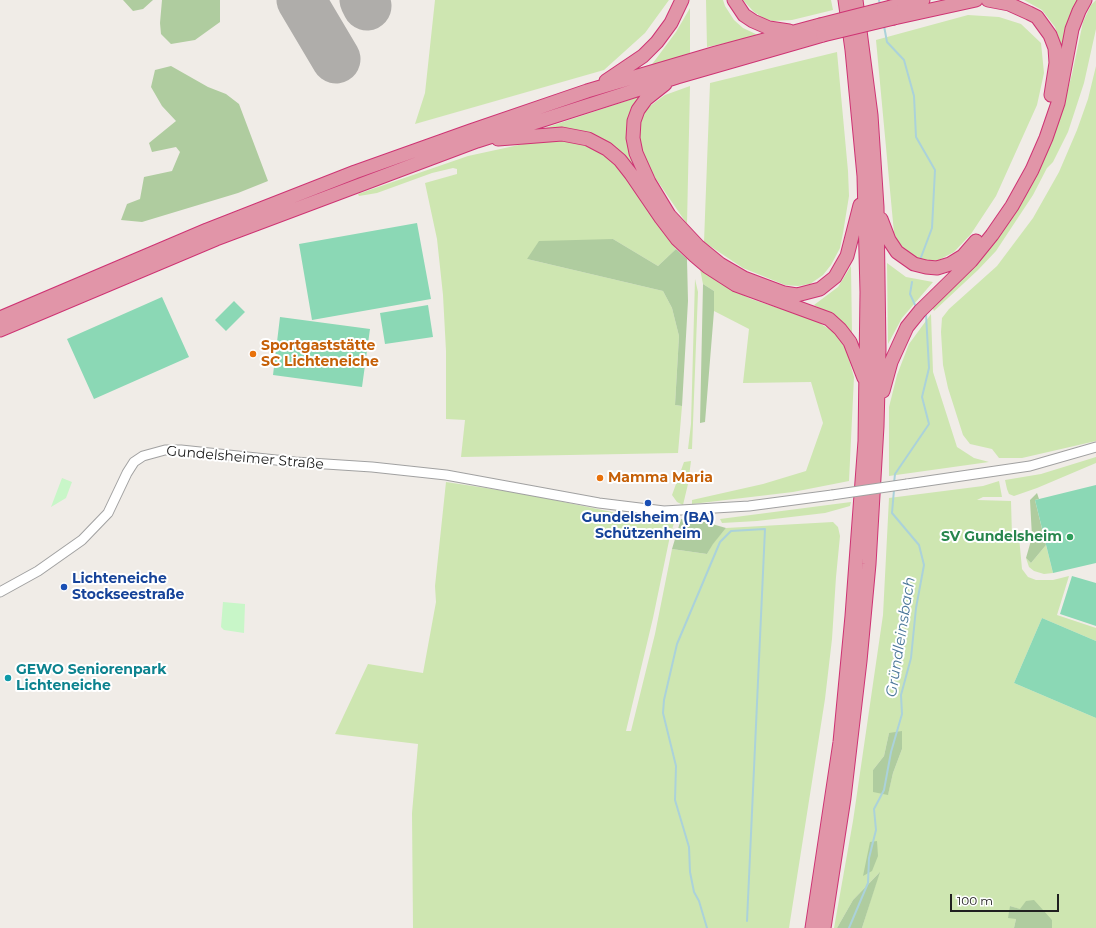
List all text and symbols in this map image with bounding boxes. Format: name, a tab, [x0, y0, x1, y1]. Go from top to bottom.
place label: Sportgaststätte SC Lichteneiche	[261, 338, 379, 370]
marker: Sportgaststätte SC Lichteneiche	[248, 349, 258, 359]
street label: Gundelsheimer Straße	[166, 443, 324, 473]
place label: Mamma Maria	[608, 470, 713, 486]
marker: Mamma Maria	[595, 473, 605, 483]
marker: Gundelsheim (BA) Schützenheim	[643, 498, 653, 508]
place label: Gundelsheim (BA) Schützenheim	[581, 510, 715, 542]
place label: SV Gundelsheim	[941, 529, 1062, 545]
marker: SV Gundelsheim	[1065, 532, 1075, 542]
place label: Lichteneiche Stockseestraße	[72, 571, 184, 604]
water label: Gründleinsbach	[883, 576, 919, 698]
marker: Lichteneiche Stockseestraße	[59, 582, 69, 592]
place label: GEWO Seniorenpark Lichteneiche	[16, 662, 166, 694]
marker: GEWO Seniorenpark Lichteneiche	[3, 673, 13, 683]
scale bar	[952, 886, 1061, 912]
text: 100 m	[957, 893, 993, 908]

